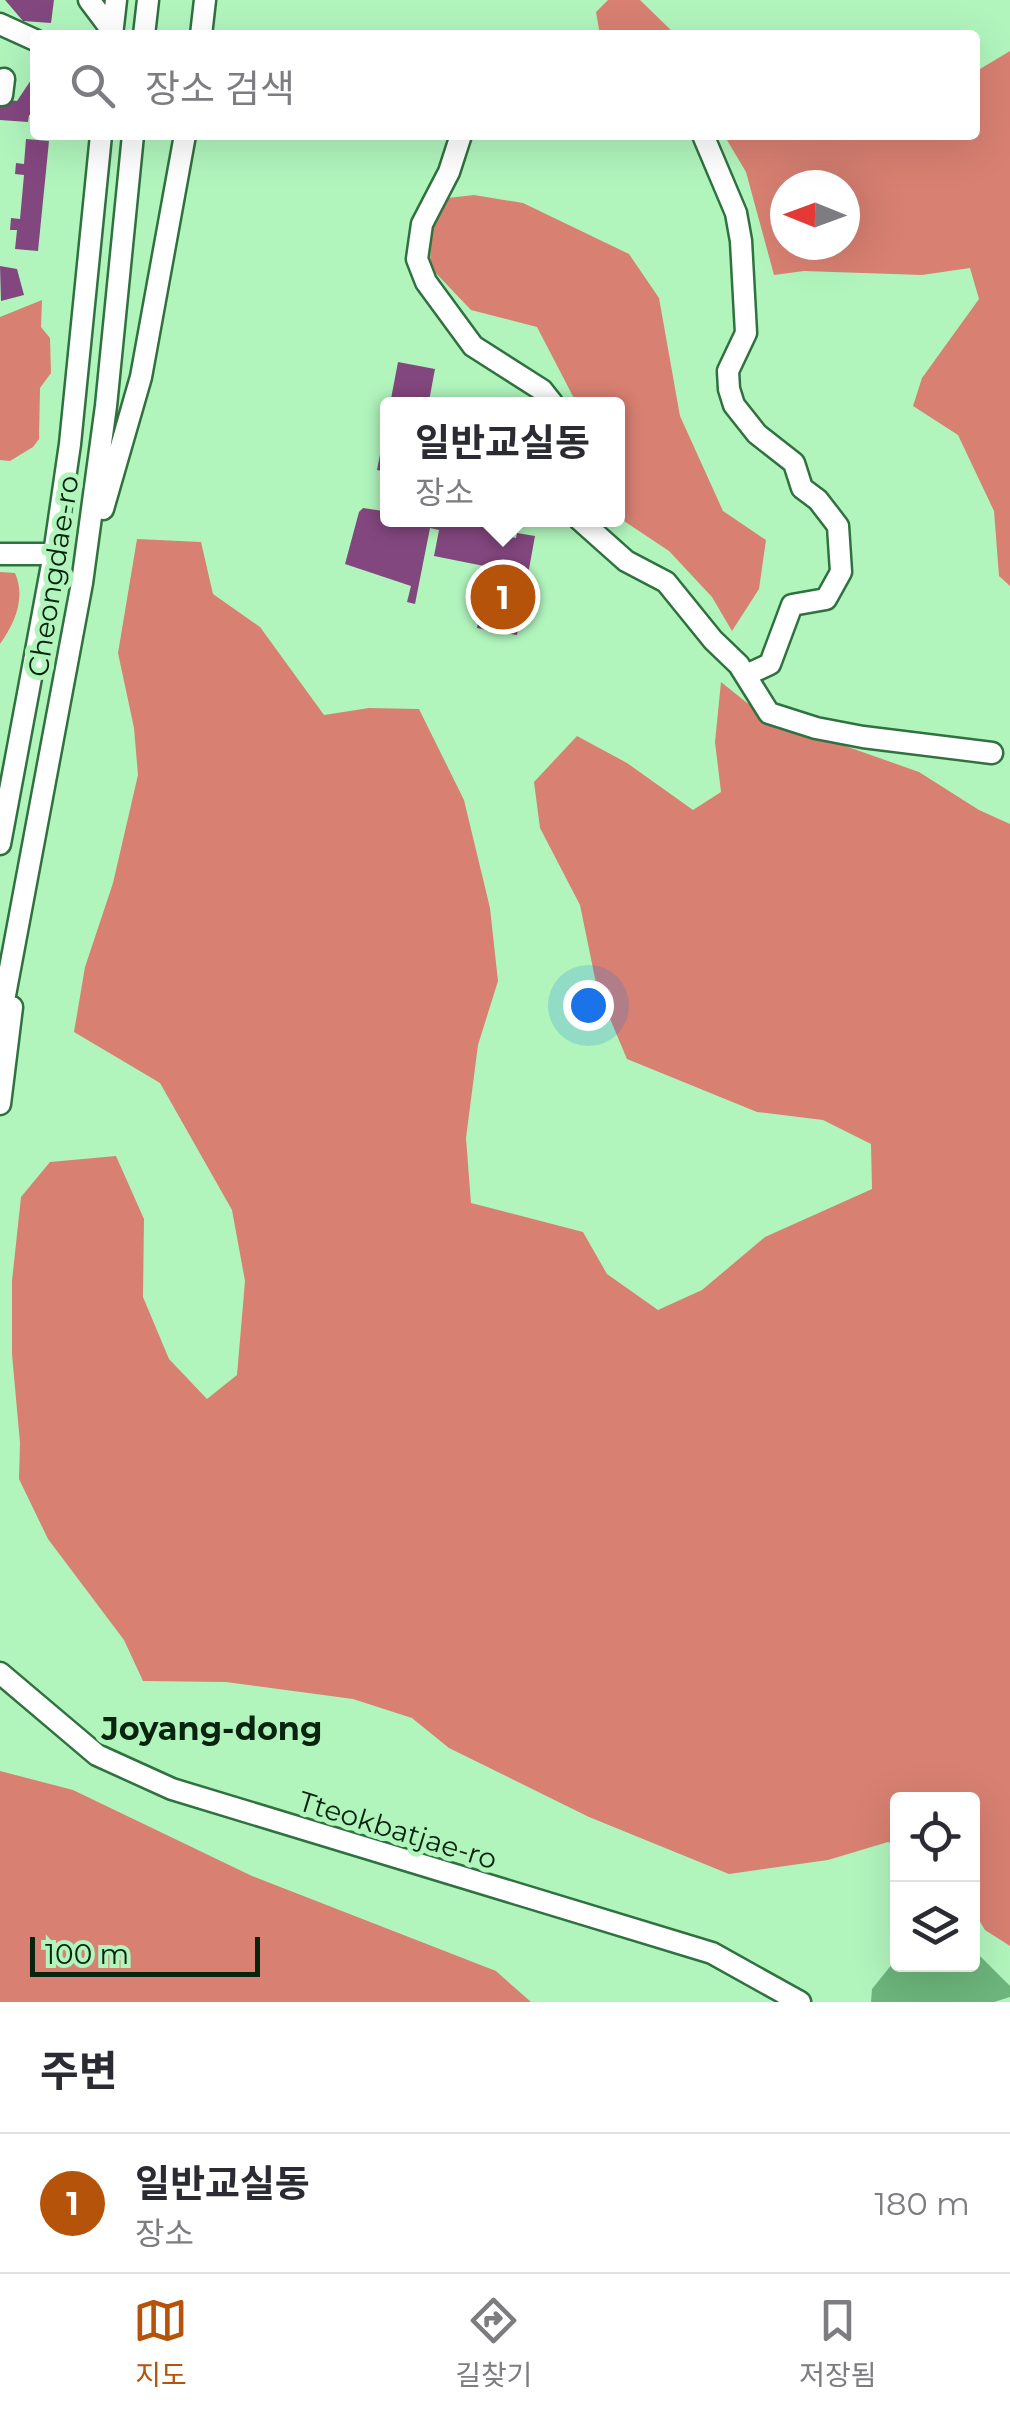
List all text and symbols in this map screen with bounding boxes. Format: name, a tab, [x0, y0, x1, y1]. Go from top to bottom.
search box	[30, 30, 980, 140]
icon: search	[65, 58, 120, 113]
text: 장소 검색	[145, 65, 295, 112]
north arrow	[770, 170, 860, 260]
popup	[380, 397, 625, 527]
text: 일반교실동	[415, 419, 590, 466]
street label: Cheongdae-ro	[20, 473, 86, 679]
text: 장소	[415, 473, 474, 512]
pin: 1	[470, 560, 536, 634]
your location	[563, 980, 614, 1031]
district label: Joyang-dong	[100, 1709, 323, 1748]
street label: Tteokbatjae-ro	[295, 1784, 501, 1876]
map controls	[890, 1792, 980, 1972]
button: locate	[890, 1792, 980, 1882]
button: layers	[890, 1882, 980, 1972]
scale bar	[30, 1932, 260, 1976]
text: 100 m	[45, 1937, 129, 1971]
text: 주변	[40, 2045, 117, 2097]
text: 일반교실동	[135, 2160, 310, 2207]
text: 1	[66, 2184, 79, 2223]
text: 180 m	[875, 2184, 970, 2223]
text: 장소	[135, 2214, 194, 2253]
tab: 지도	[133, 2293, 188, 2393]
tab: 길찾기	[455, 2293, 533, 2393]
tab: 저장됨	[799, 2293, 877, 2393]

